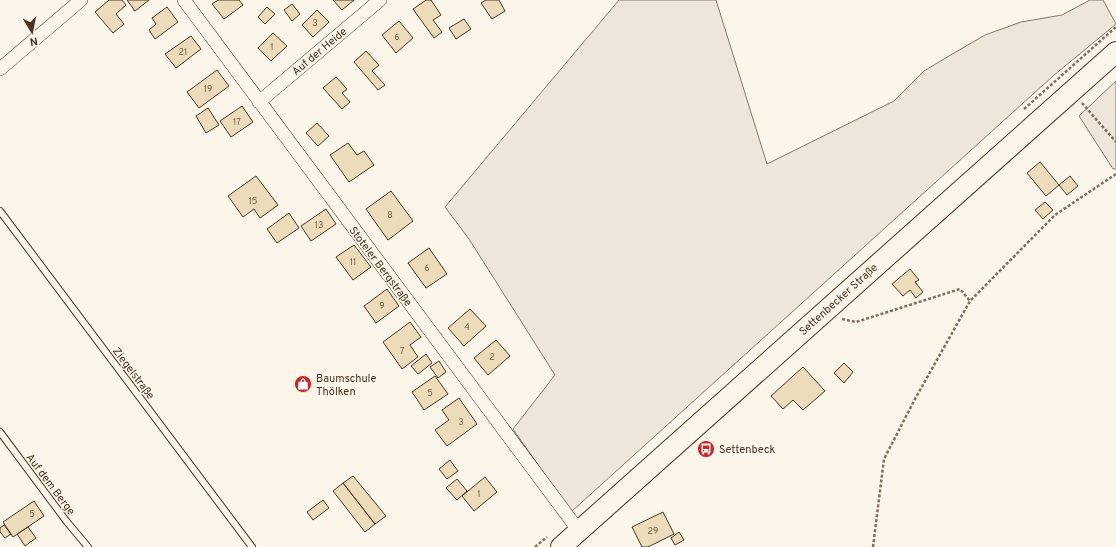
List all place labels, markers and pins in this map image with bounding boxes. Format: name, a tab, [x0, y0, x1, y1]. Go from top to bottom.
place label: Baumschule Thölken	[316, 372, 377, 399]
shop icon: Baumschule Thölken	[293, 374, 313, 394]
bus stop icon: Settenbeck	[696, 439, 716, 459]
place label: Settenbeck	[719, 443, 775, 457]

